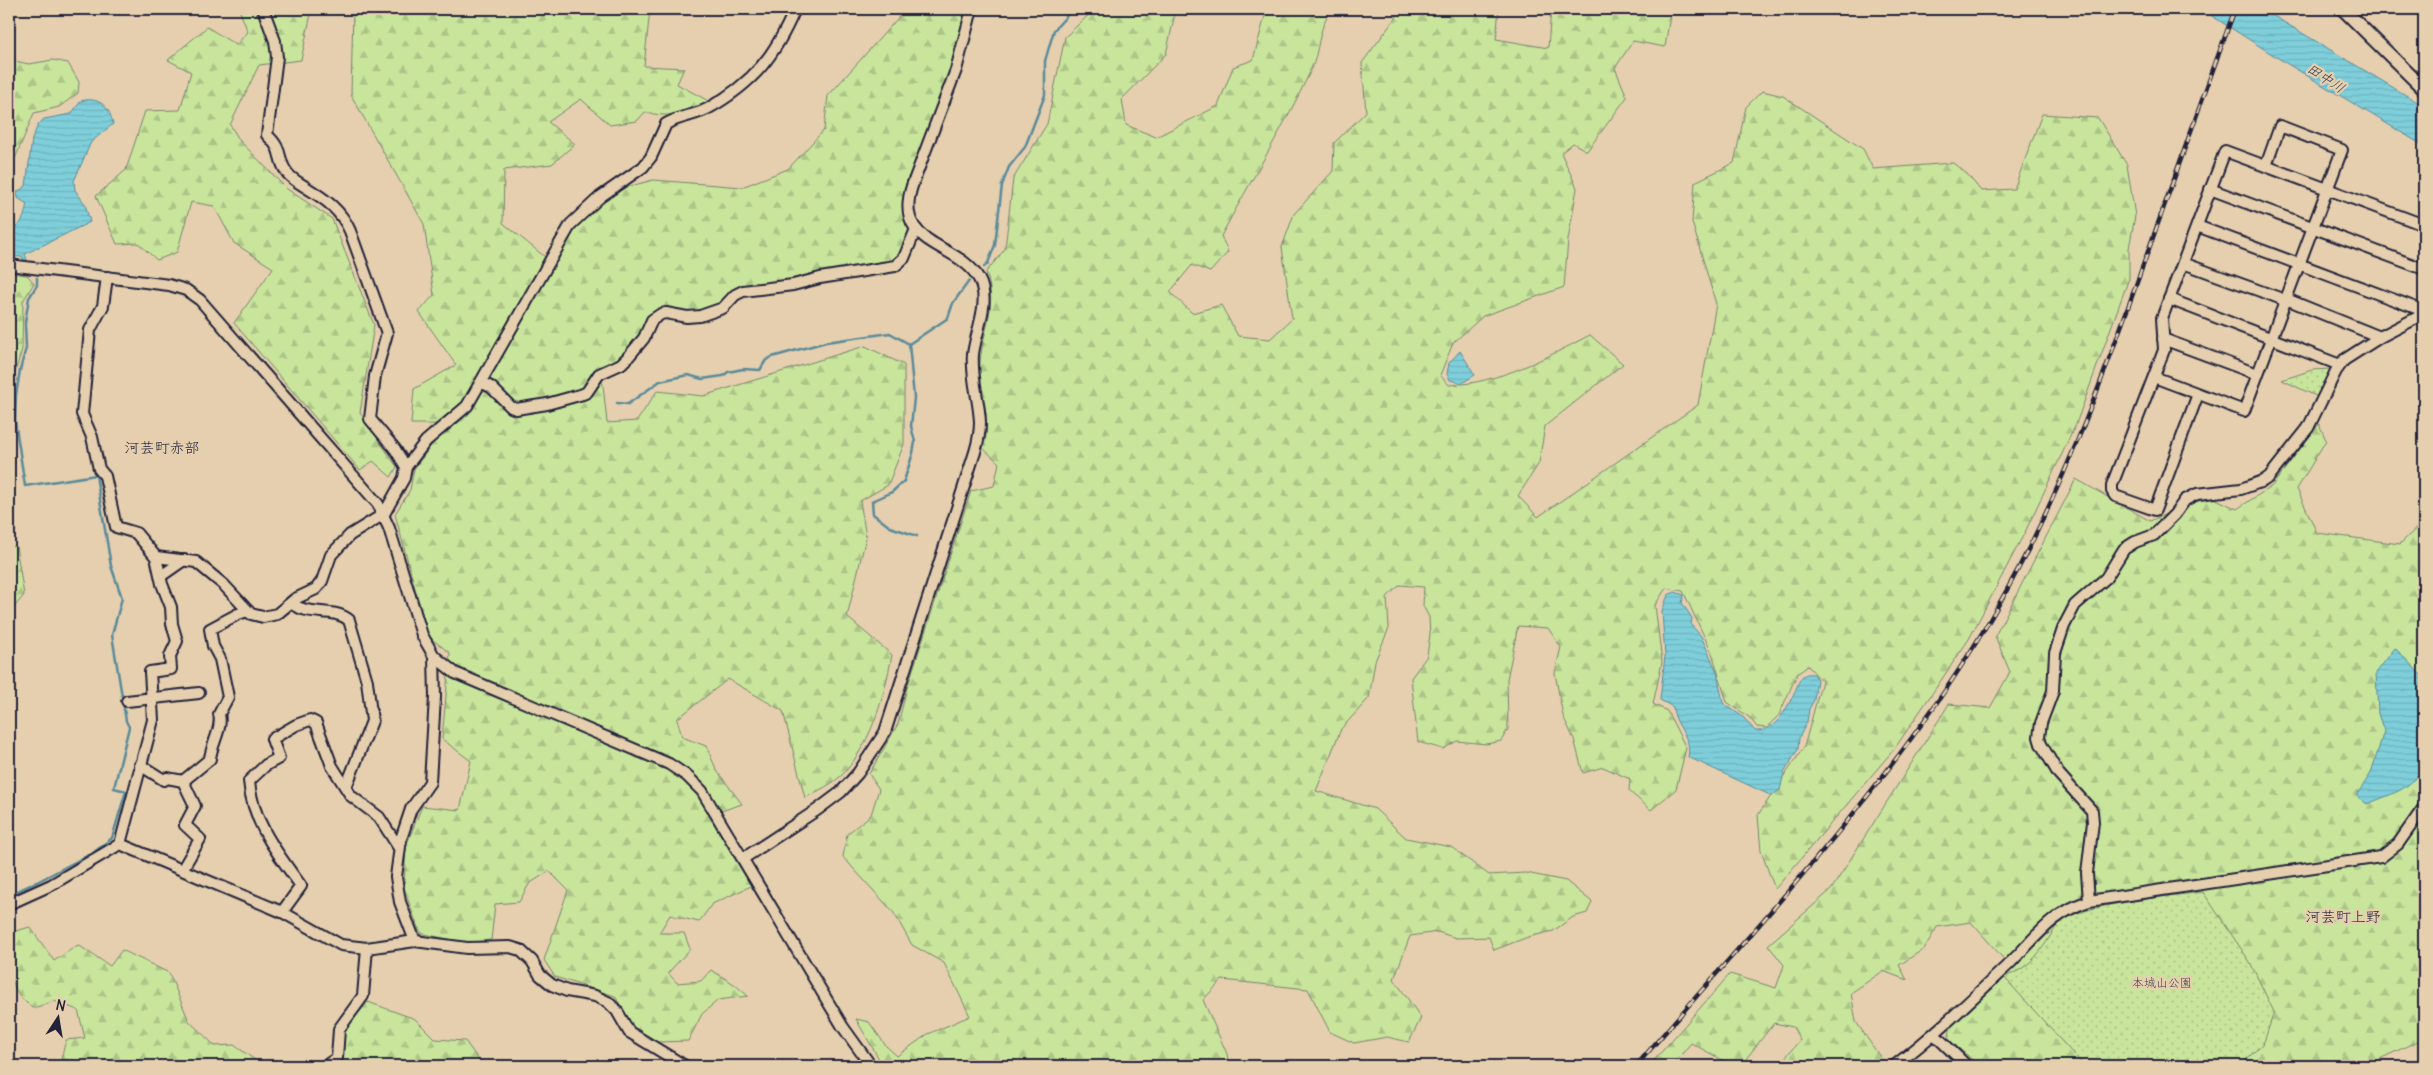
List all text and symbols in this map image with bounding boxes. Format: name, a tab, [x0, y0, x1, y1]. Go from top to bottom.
water label: 田中川	[2303, 59, 2349, 97]
district label: 河芸町赤部	[124, 438, 200, 457]
district label: 河芸町上野	[2305, 907, 2381, 926]
park label: 本城山公園	[2132, 975, 2192, 990]
north arrow	[32, 992, 82, 1042]
text: N	[54, 995, 67, 1015]

